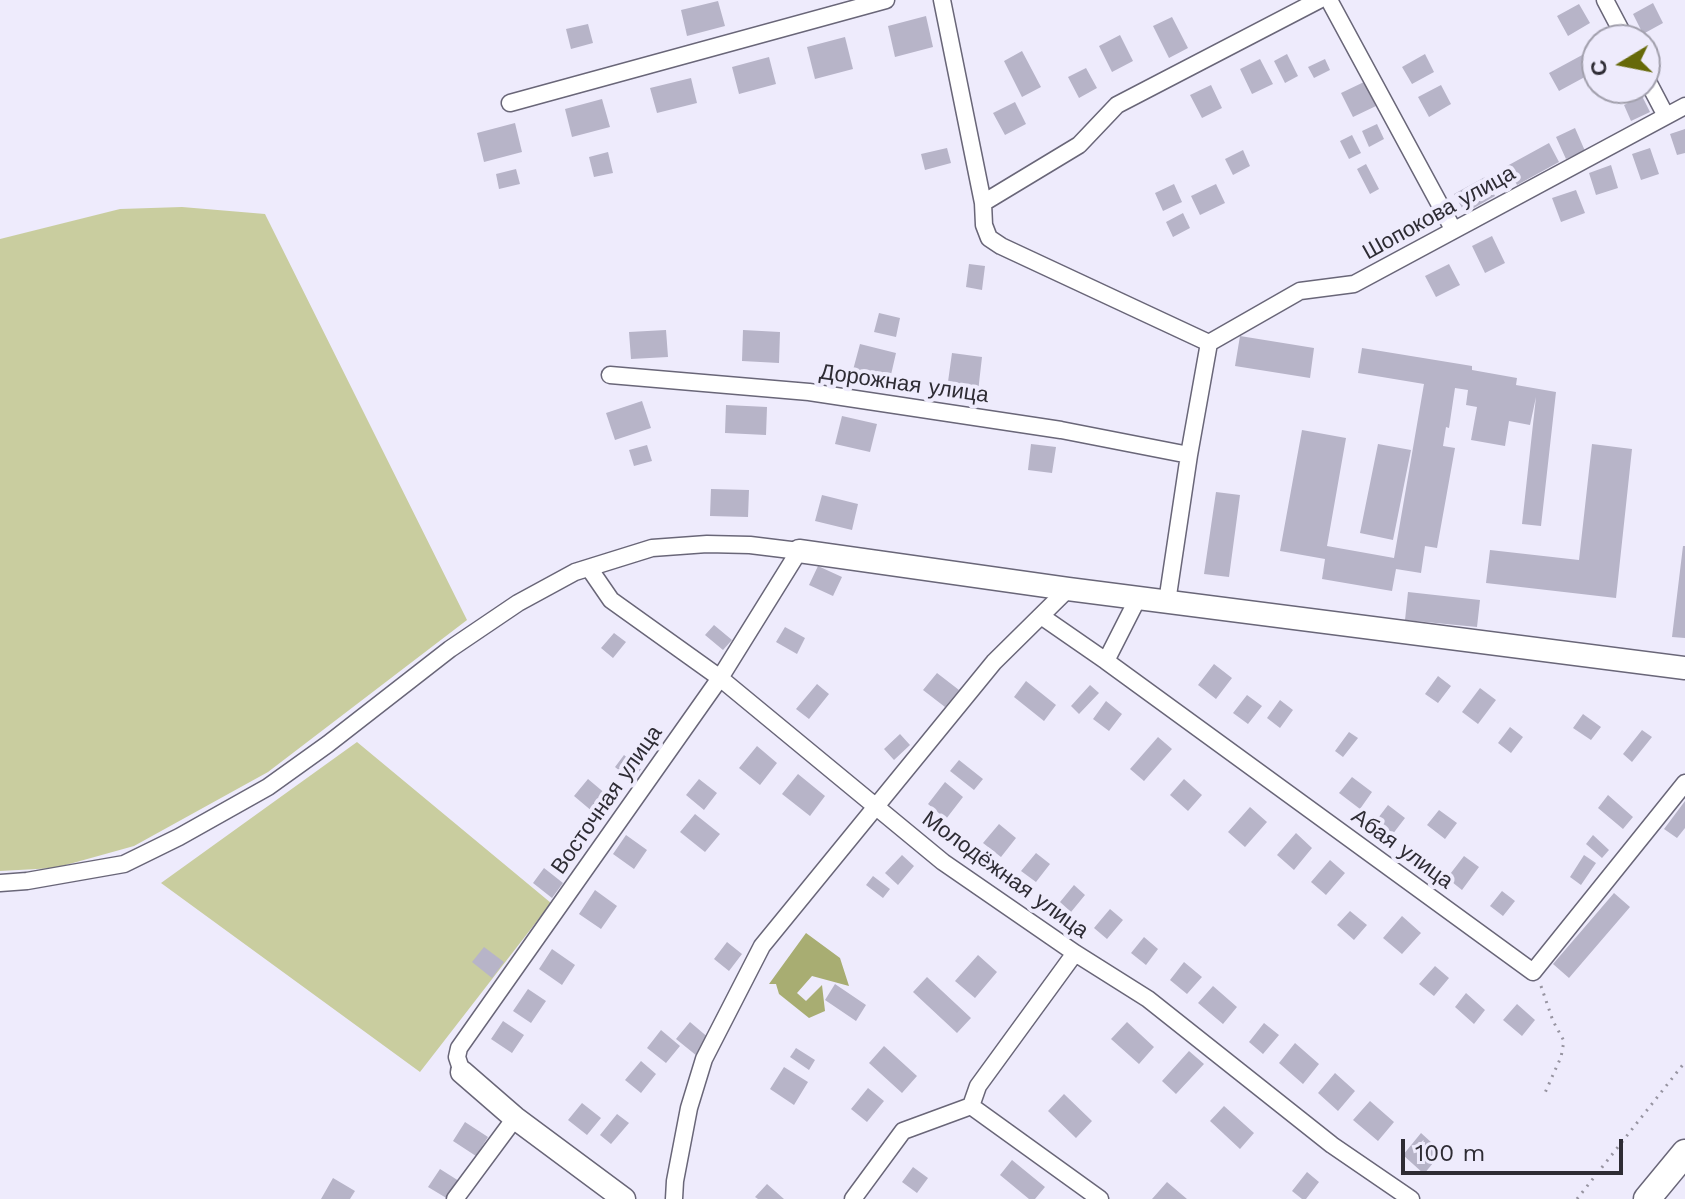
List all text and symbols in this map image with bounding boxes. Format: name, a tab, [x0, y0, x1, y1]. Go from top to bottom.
north arrow	[1581, 24, 1661, 104]
text: С	[1585, 58, 1613, 78]
street label: Шопокова улица	[1358, 160, 1520, 266]
street label: Дорожная улица	[818, 359, 990, 409]
street label: Восточная улица	[546, 721, 668, 879]
street label: Абая улица	[1346, 803, 1458, 895]
street label: Молодёжная улица	[917, 806, 1093, 944]
scale bar	[1405, 1123, 1627, 1173]
text: 100 m	[1415, 1139, 1485, 1167]

